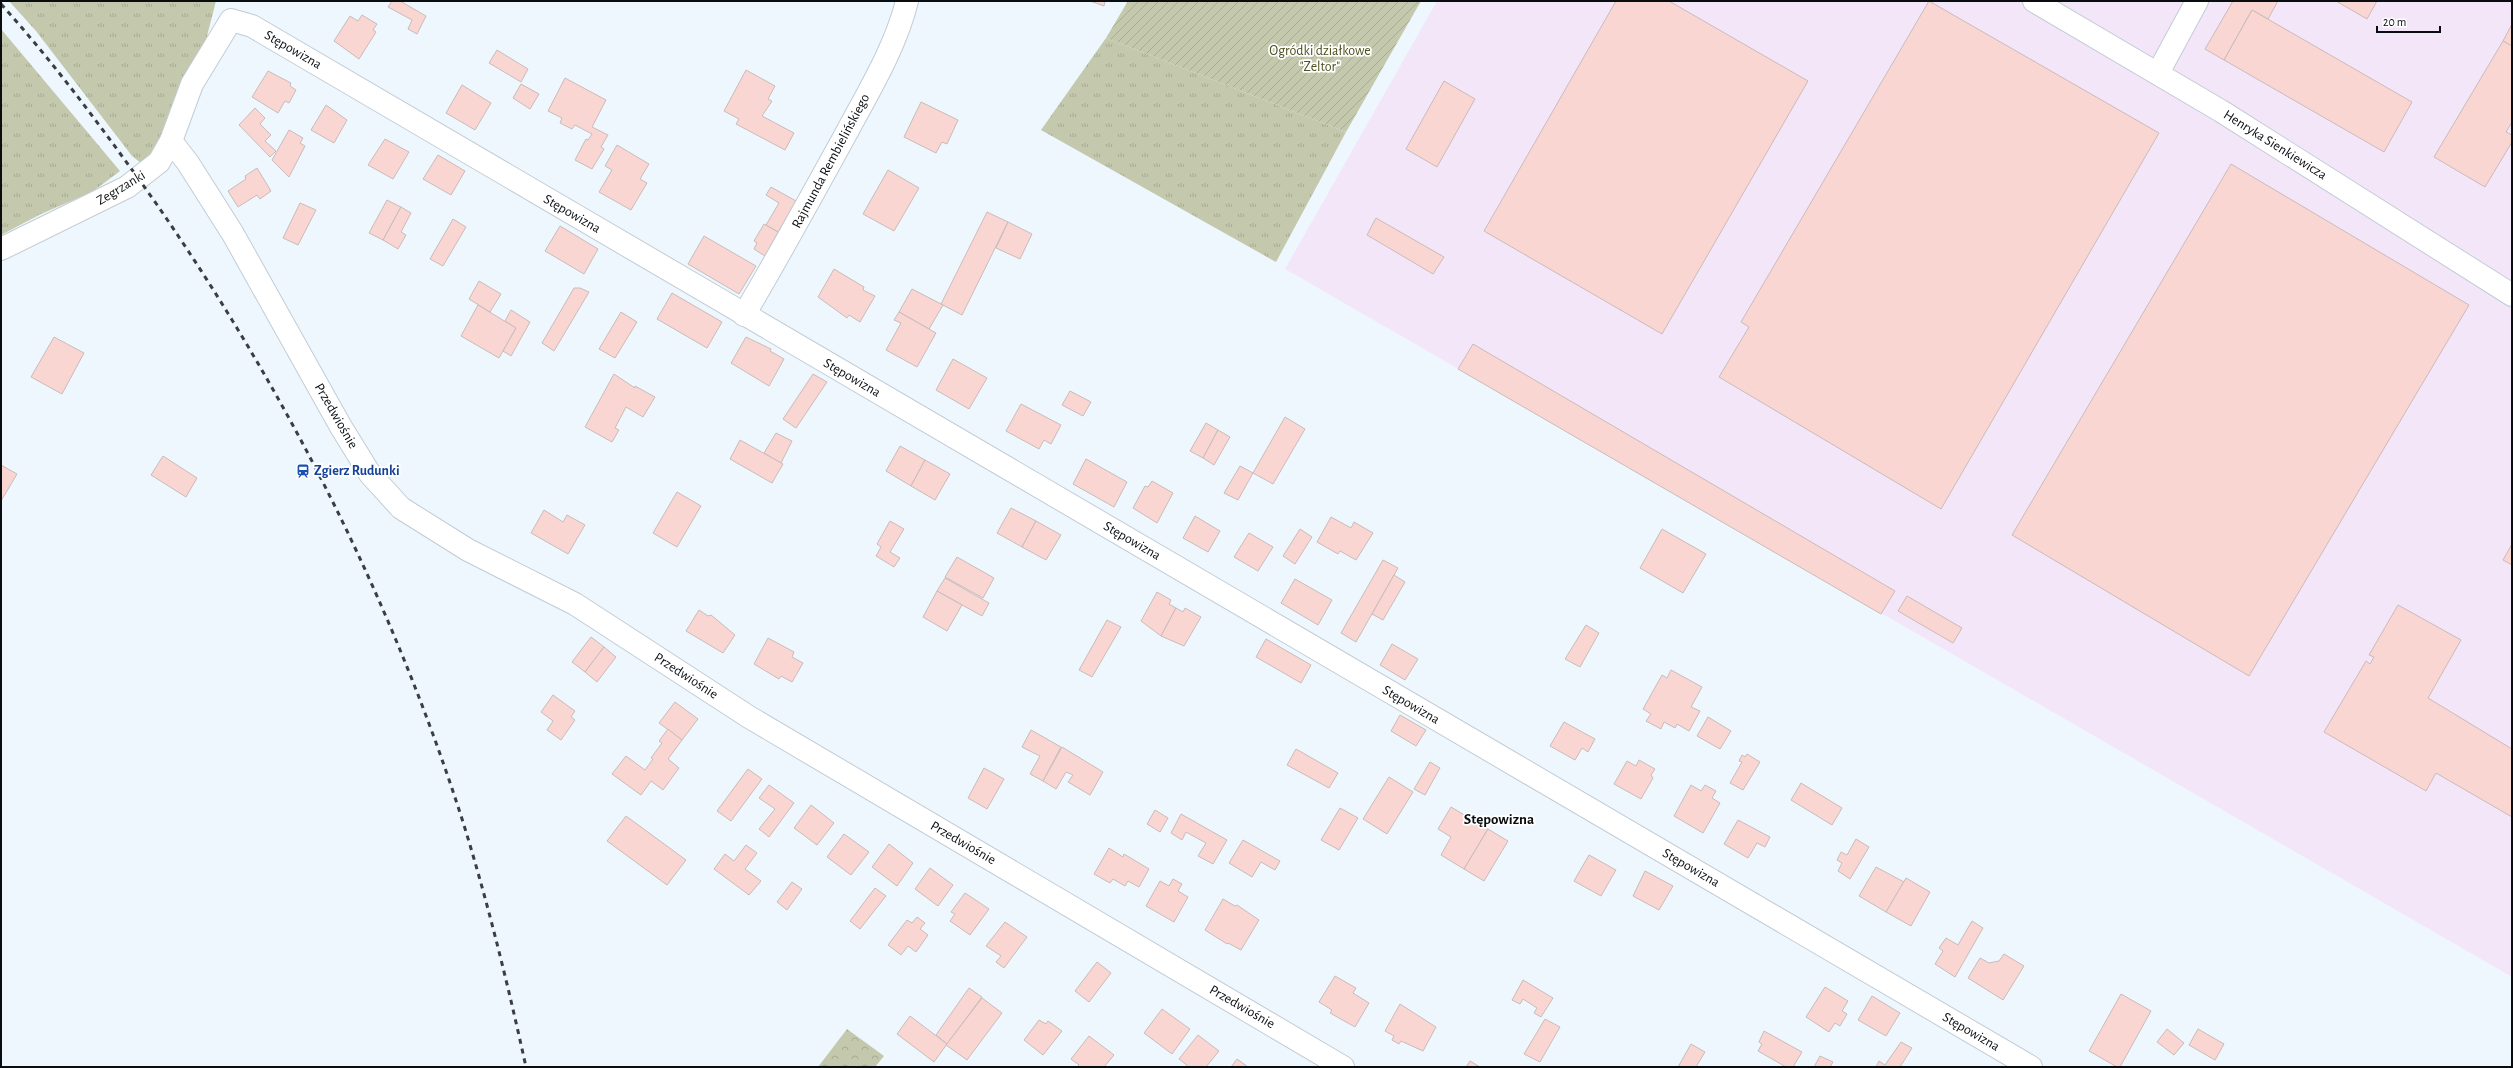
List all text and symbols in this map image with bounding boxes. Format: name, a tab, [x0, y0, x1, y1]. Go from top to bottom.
scale bar	[2377, 8, 2440, 34]
text: 20 m	[2383, 16, 2406, 28]
street label: Stępowizna	[262, 28, 324, 72]
park label: Ogródki działkowe "Zeltor"	[1269, 44, 1371, 74]
street label: Rajmunda Rembielińskiego	[790, 91, 872, 231]
street label: Henryka Sienkiewicza	[2221, 108, 2330, 183]
street label: Zegrzanki	[94, 168, 148, 208]
street label: Stępowizna	[541, 192, 603, 236]
street label: Stępowizna	[821, 356, 883, 400]
street label: Przedwiośnie	[312, 381, 360, 451]
station icon: Zgierz Rudunki	[295, 463, 311, 479]
place label: Zgierz Rudunki	[314, 464, 400, 478]
street label: Stępowizna	[1101, 519, 1163, 563]
street label: Przedwiośnie	[652, 650, 720, 702]
street label: Stępowizna	[1380, 683, 1442, 727]
district label: Stępowizna	[1464, 812, 1534, 827]
street label: Przedwiośnie	[928, 819, 998, 867]
street label: Stępowizna	[1660, 846, 1722, 890]
street label: Przedwiośnie	[1207, 983, 1277, 1031]
street label: Stępowizna	[1940, 1010, 2002, 1054]

